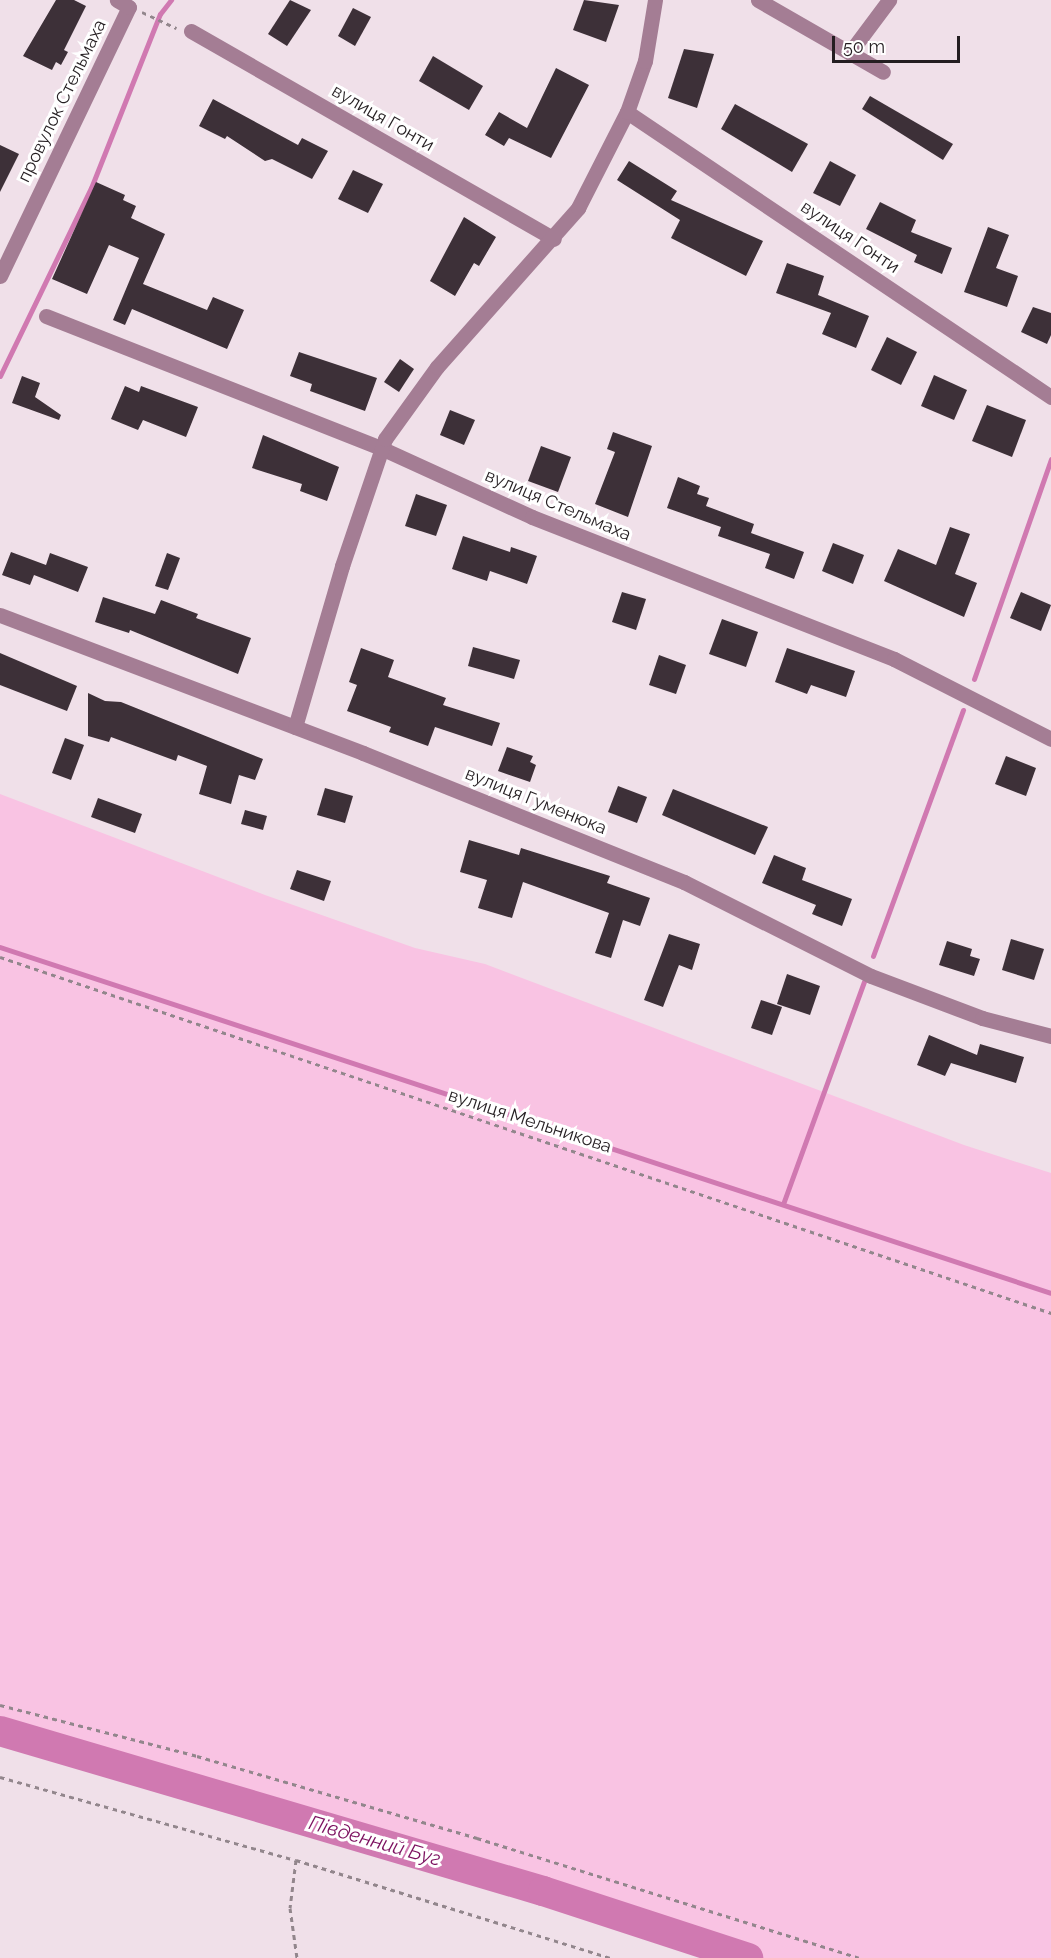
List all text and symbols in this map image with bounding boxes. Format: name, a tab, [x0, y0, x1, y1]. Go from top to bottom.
street label: провулок Стельмаха	[13, 16, 111, 186]
scale bar	[835, 24, 962, 62]
text: 50 m	[843, 36, 885, 57]
street label: вулиця Гонти	[328, 80, 438, 156]
street label: вулиця Гонти	[797, 196, 903, 278]
street label: вулиця Стельмаха	[482, 465, 634, 545]
street label: вулиця Гуменюка	[462, 763, 610, 839]
street label: вулиця Мельникова	[446, 1084, 614, 1158]
water label: Південний Буг	[306, 1811, 444, 1871]

